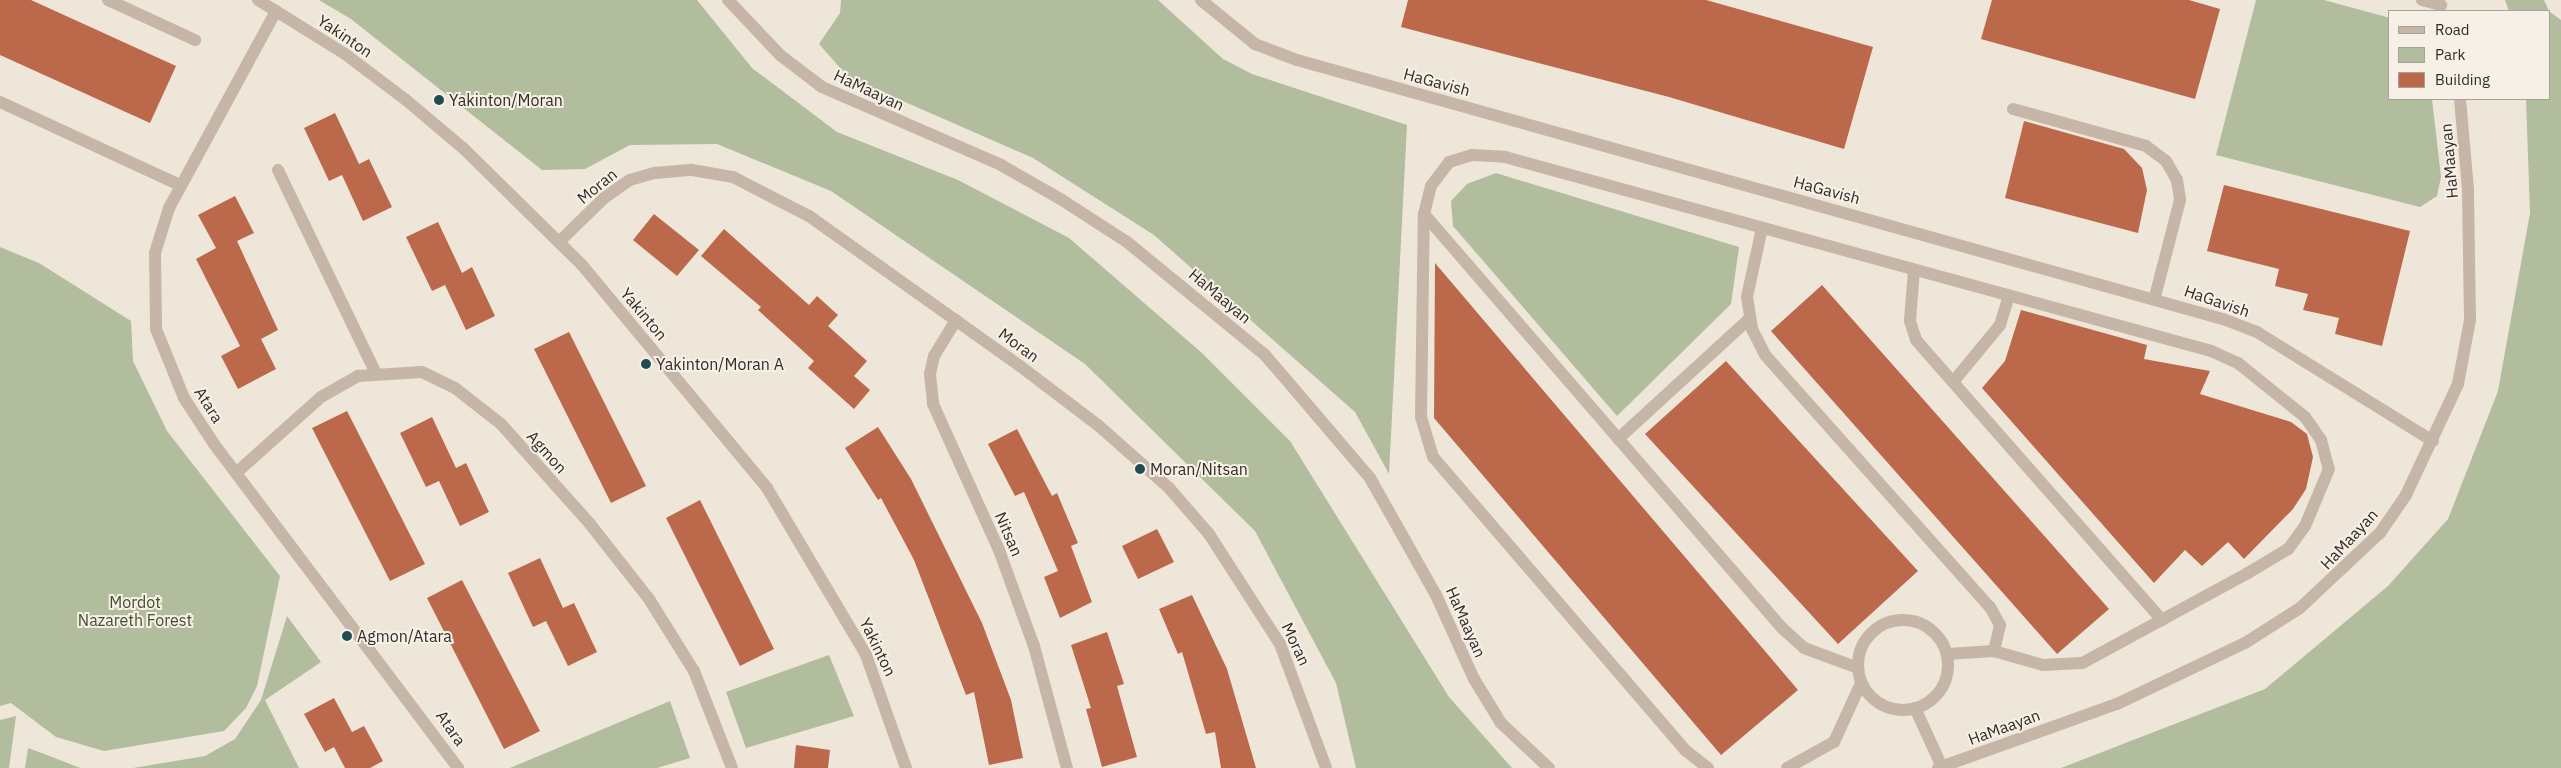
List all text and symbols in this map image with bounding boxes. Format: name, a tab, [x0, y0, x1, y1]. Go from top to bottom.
legend	[2388, 10, 2551, 100]
street label: Yakinton	[314, 11, 376, 61]
text: Road	[2435, 20, 2470, 39]
text: Park	[2435, 45, 2465, 64]
street label: HaGavish	[1402, 64, 1472, 100]
street label: HaMaayan	[831, 65, 907, 115]
text: Building	[2435, 70, 2490, 89]
place label: Yakinton/Moran	[449, 90, 563, 110]
marker: Yakinton/Moran	[433, 94, 445, 106]
street label: HaMaayan	[2436, 123, 2462, 199]
street label: Moran	[573, 164, 621, 208]
street label: HaGavish	[1792, 172, 1862, 208]
street label: HaMaayan	[1185, 264, 1255, 328]
street label: HaGavish	[2182, 281, 2252, 321]
street label: Yakinton	[617, 284, 671, 344]
street label: Moran	[995, 324, 1043, 366]
place label: Yakinton/Moran A	[656, 354, 784, 374]
marker: Yakinton/Moran A	[640, 358, 652, 370]
street label: Atara	[191, 384, 227, 426]
street label: Agmon	[523, 427, 571, 477]
place label: Moran/Nitsan	[1150, 459, 1248, 479]
marker: Moran/Nitsan	[1134, 463, 1146, 475]
street label: HaMaayan	[2316, 505, 2382, 573]
street label: Nitsan	[991, 509, 1027, 559]
street label: HaMaayan	[1442, 584, 1490, 660]
park label: Mordot Nazareth Forest	[78, 592, 192, 630]
street label: Yakinton	[856, 615, 900, 679]
street label: Moran	[1278, 619, 1314, 669]
place label: Agmon/Atara	[357, 626, 452, 646]
marker: Agmon/Atara	[341, 630, 353, 642]
street label: HaMaayan	[1965, 705, 2043, 749]
street label: Atara	[432, 707, 470, 749]

